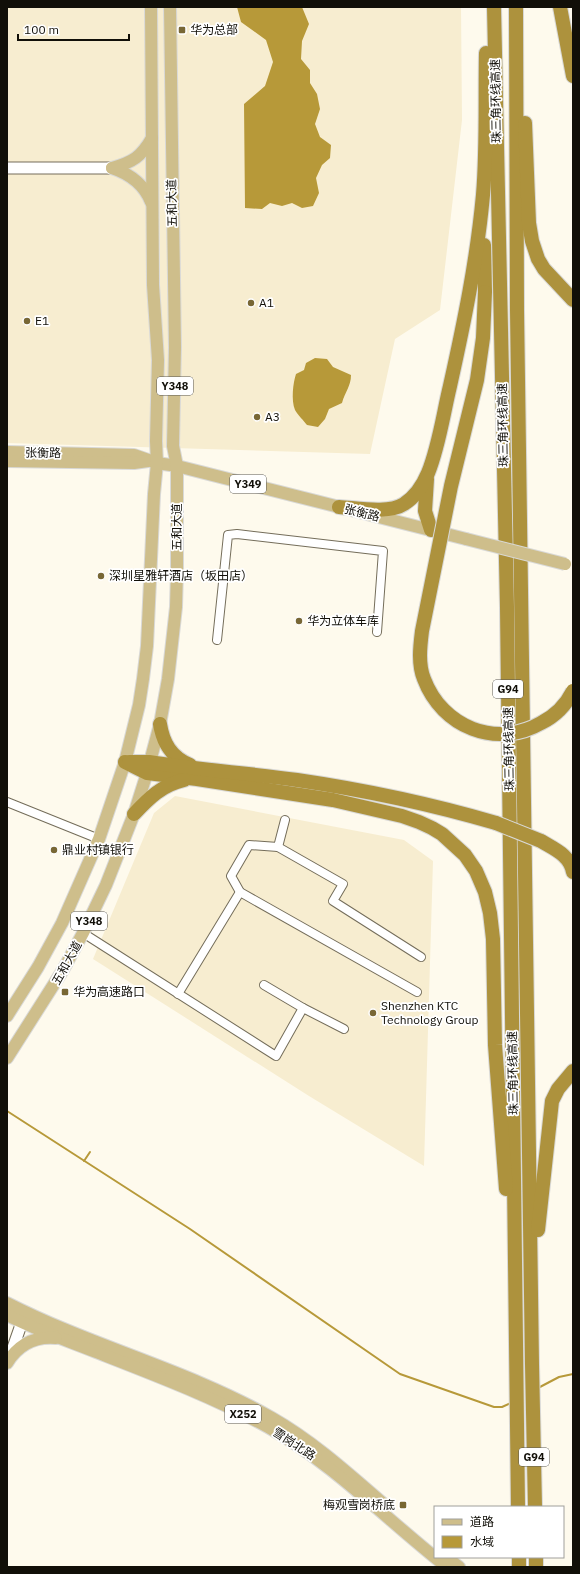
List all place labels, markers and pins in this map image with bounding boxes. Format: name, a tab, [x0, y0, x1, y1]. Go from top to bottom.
place label: 华为总部	[190, 22, 238, 37]
marker: 华为总部	[177, 25, 187, 35]
place label: A1	[259, 295, 274, 310]
marker: A1	[246, 298, 256, 308]
place label: E1	[35, 313, 49, 328]
marker: E1	[22, 316, 32, 326]
place label: A3	[265, 409, 280, 424]
marker: A3	[252, 412, 262, 422]
place label: 深圳星雅轩酒店（坂田店）	[109, 568, 253, 583]
marker: 深圳星雅轩酒店（坂田店）	[96, 571, 106, 581]
place label: 华为立体车库	[307, 613, 379, 628]
marker: 华为立体车库	[294, 616, 304, 626]
place label: 鼎业村镇银行	[62, 842, 134, 857]
marker: 鼎业村镇银行	[49, 845, 59, 855]
place label: 华为高速路口	[73, 984, 145, 999]
marker: 华为高速路口	[60, 987, 70, 997]
place label: Shenzhen KTC Technology Group	[381, 998, 478, 1027]
marker: Shenzhen KTC Technology Group	[368, 1008, 378, 1018]
place label: 梅观雪岗桥底	[323, 1497, 395, 1512]
marker: 梅观雪岗桥底	[398, 1500, 408, 1510]

